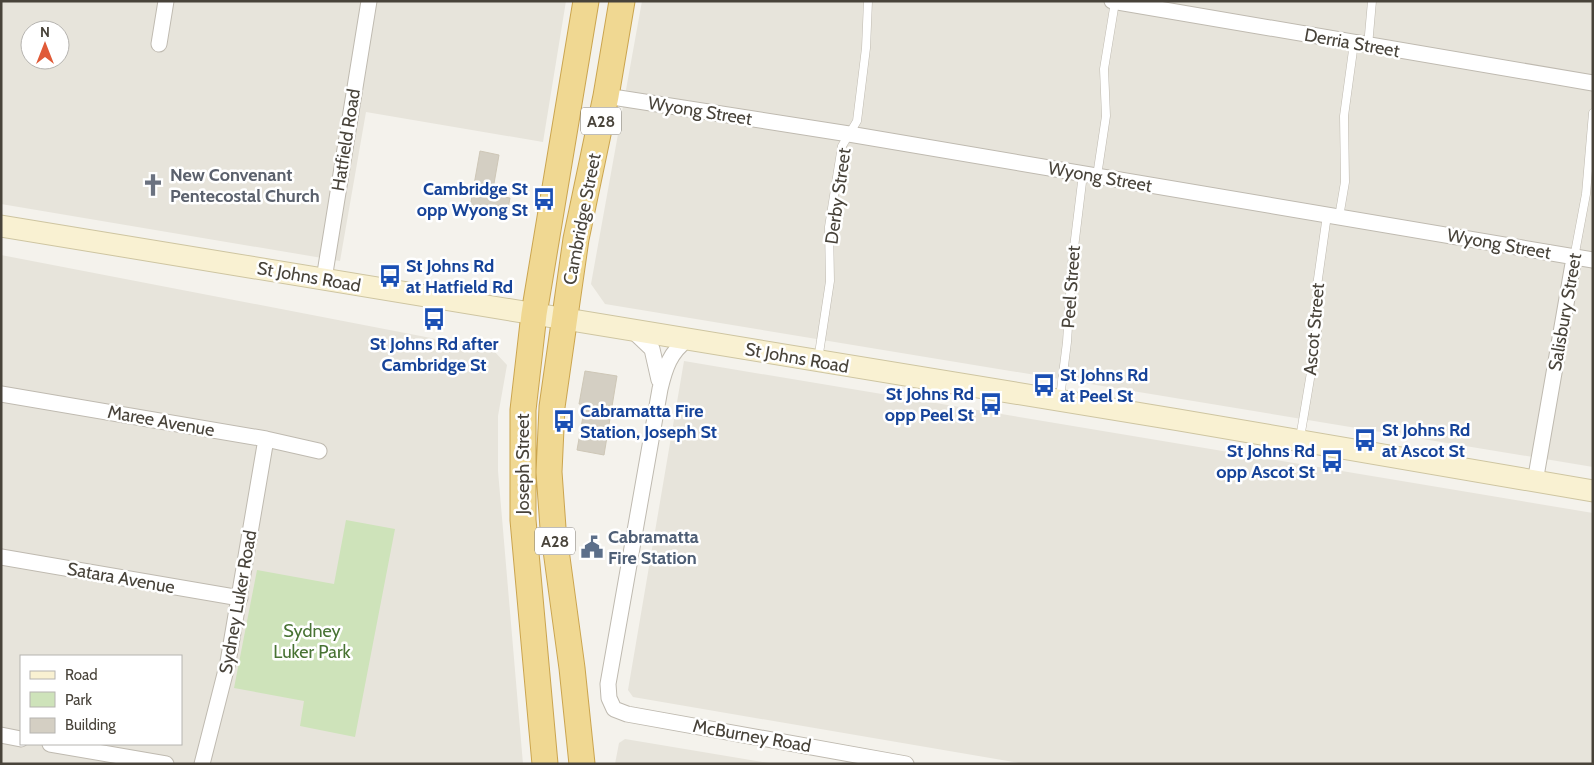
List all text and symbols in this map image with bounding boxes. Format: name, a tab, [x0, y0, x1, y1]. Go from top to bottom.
north arrow	[20, 20, 70, 70]
text: N	[40, 23, 50, 41]
street label: Derria Street	[1303, 24, 1401, 62]
street label: Hatfield Road	[327, 87, 365, 193]
street label: Wyong Street	[646, 92, 754, 130]
road number: A28	[581, 108, 621, 134]
street label: Derby Street	[820, 146, 856, 246]
street label: Cambridge Street	[558, 151, 606, 287]
street label: Wyong Street	[1046, 157, 1154, 197]
place label: New Convenant Pentecostal Church	[170, 164, 320, 207]
church icon: New Convenant Pentecostal Church	[140, 172, 166, 198]
place label: Cambridge St opp Wyong St	[417, 178, 528, 221]
bus stop icon: Cambridge St opp Wyong St	[531, 186, 557, 212]
street label: Wyong Street	[1445, 224, 1553, 264]
street label: Peel Street	[1057, 245, 1085, 329]
street label: Salisbury Street	[1544, 251, 1586, 373]
place label: St Johns Rd at Hatfield Rd	[406, 255, 513, 298]
street label: St Johns Road	[255, 257, 363, 297]
bus stop icon: St Johns Rd at Hatfield Rd	[377, 263, 403, 289]
street label: Ascot Street	[1299, 282, 1329, 376]
bus stop icon: St Johns Rd after Cambridge St	[421, 306, 447, 332]
place label: St Johns Rd after Cambridge St	[370, 333, 498, 376]
street label: St Johns Road	[743, 338, 851, 378]
place label: St Johns Rd at Peel St	[1060, 364, 1148, 407]
bus stop icon: St Johns Rd at Peel St	[1031, 372, 1057, 398]
place label: St Johns Rd opp Peel St	[885, 383, 974, 426]
bus stop icon: St Johns Rd opp Peel St	[978, 391, 1004, 417]
place label: Cabramatta Fire Station, Joseph St	[580, 400, 717, 443]
street label: Maree Avenue	[106, 401, 216, 441]
bus stop icon: Cabramatta Fire Station, Joseph St	[551, 408, 577, 434]
street label: Joseph Street	[512, 414, 534, 516]
place label: St Johns Rd at Ascot St	[1382, 419, 1470, 462]
bus stop icon: St Johns Rd at Ascot St	[1352, 427, 1378, 453]
place label: St Johns Rd opp Ascot St	[1216, 440, 1315, 483]
bus stop icon: St Johns Rd opp Ascot St	[1319, 448, 1345, 474]
place label: Cabramatta Fire Station	[608, 526, 699, 569]
street label: Sydney Luker Road	[215, 528, 261, 676]
road number: A28	[535, 528, 575, 554]
public building icon: Cabramatta Fire Station	[579, 534, 605, 560]
street label: Satara Avenue	[65, 558, 177, 598]
park label: Sydney Luker Park	[273, 620, 352, 663]
legend	[20, 655, 182, 745]
text: Road	[65, 666, 98, 684]
text: Park	[65, 691, 92, 709]
street label: McBurney Road	[691, 715, 813, 757]
text: Building	[65, 716, 116, 734]

